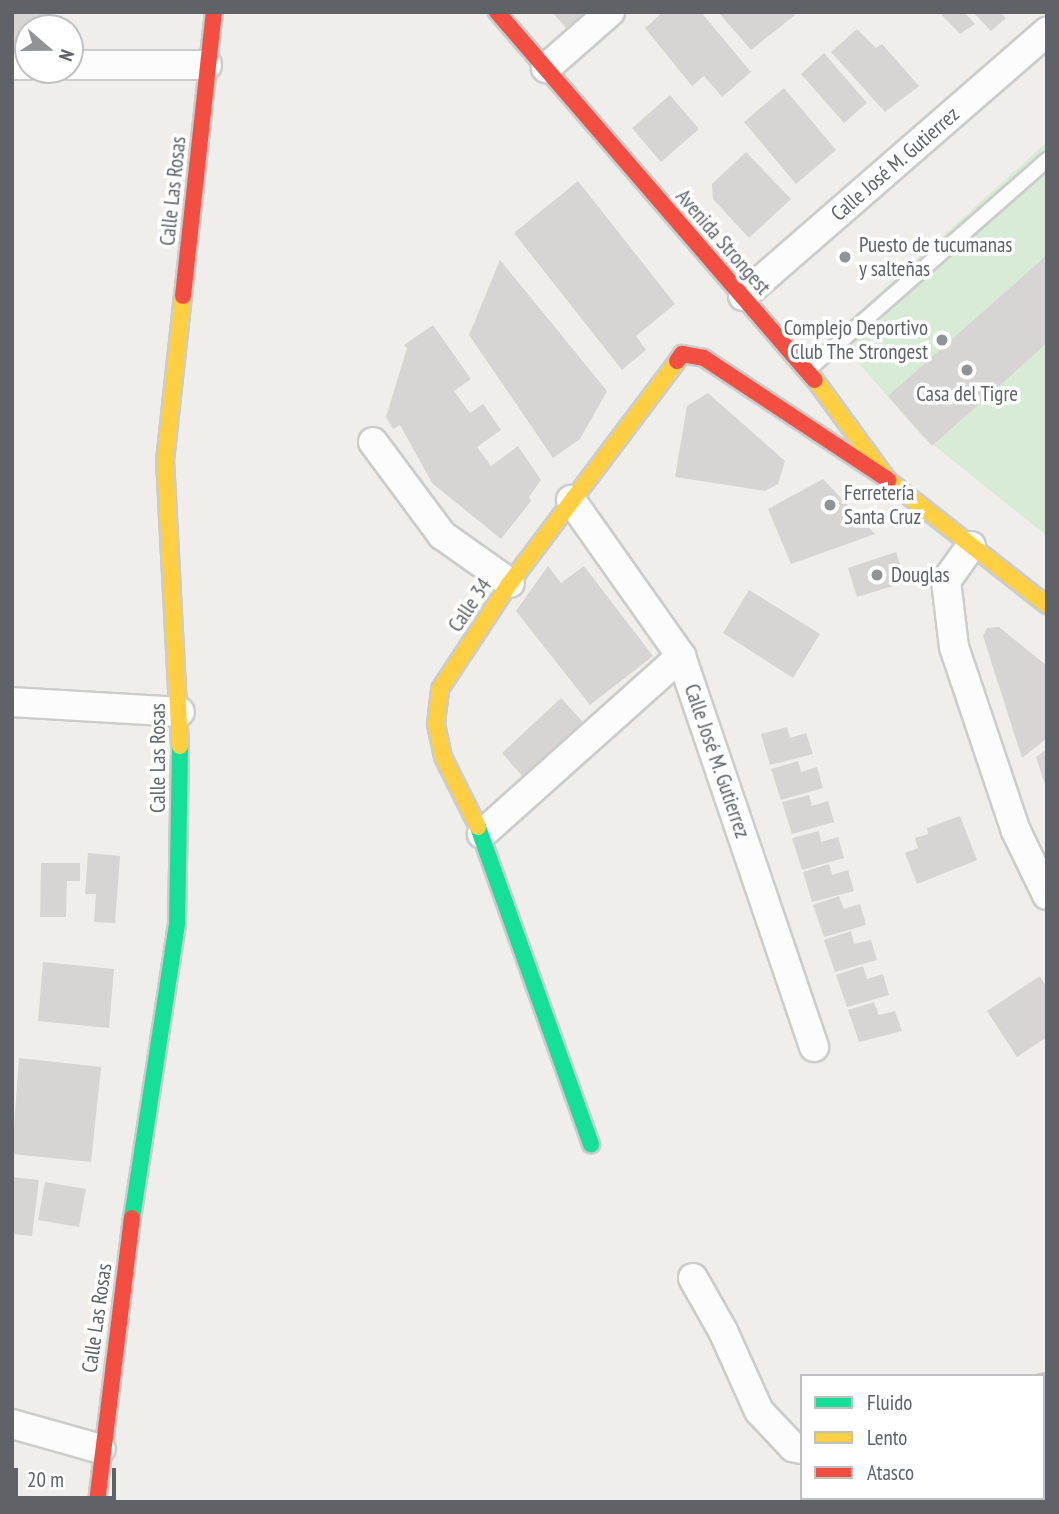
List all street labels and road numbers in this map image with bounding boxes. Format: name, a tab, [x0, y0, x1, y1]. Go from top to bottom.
street label: Calle José M. Gutierrez	[825, 101, 965, 227]
street label: Calle Las Rosas	[155, 135, 191, 247]
street label: Avenida Strongest	[670, 184, 776, 300]
street label: Calle 34	[443, 573, 497, 637]
street label: Calle José M. Gutierrez	[679, 680, 755, 842]
street label: Calle Las Rosas	[145, 703, 171, 813]
street label: Calle Las Rosas	[77, 1262, 117, 1374]

